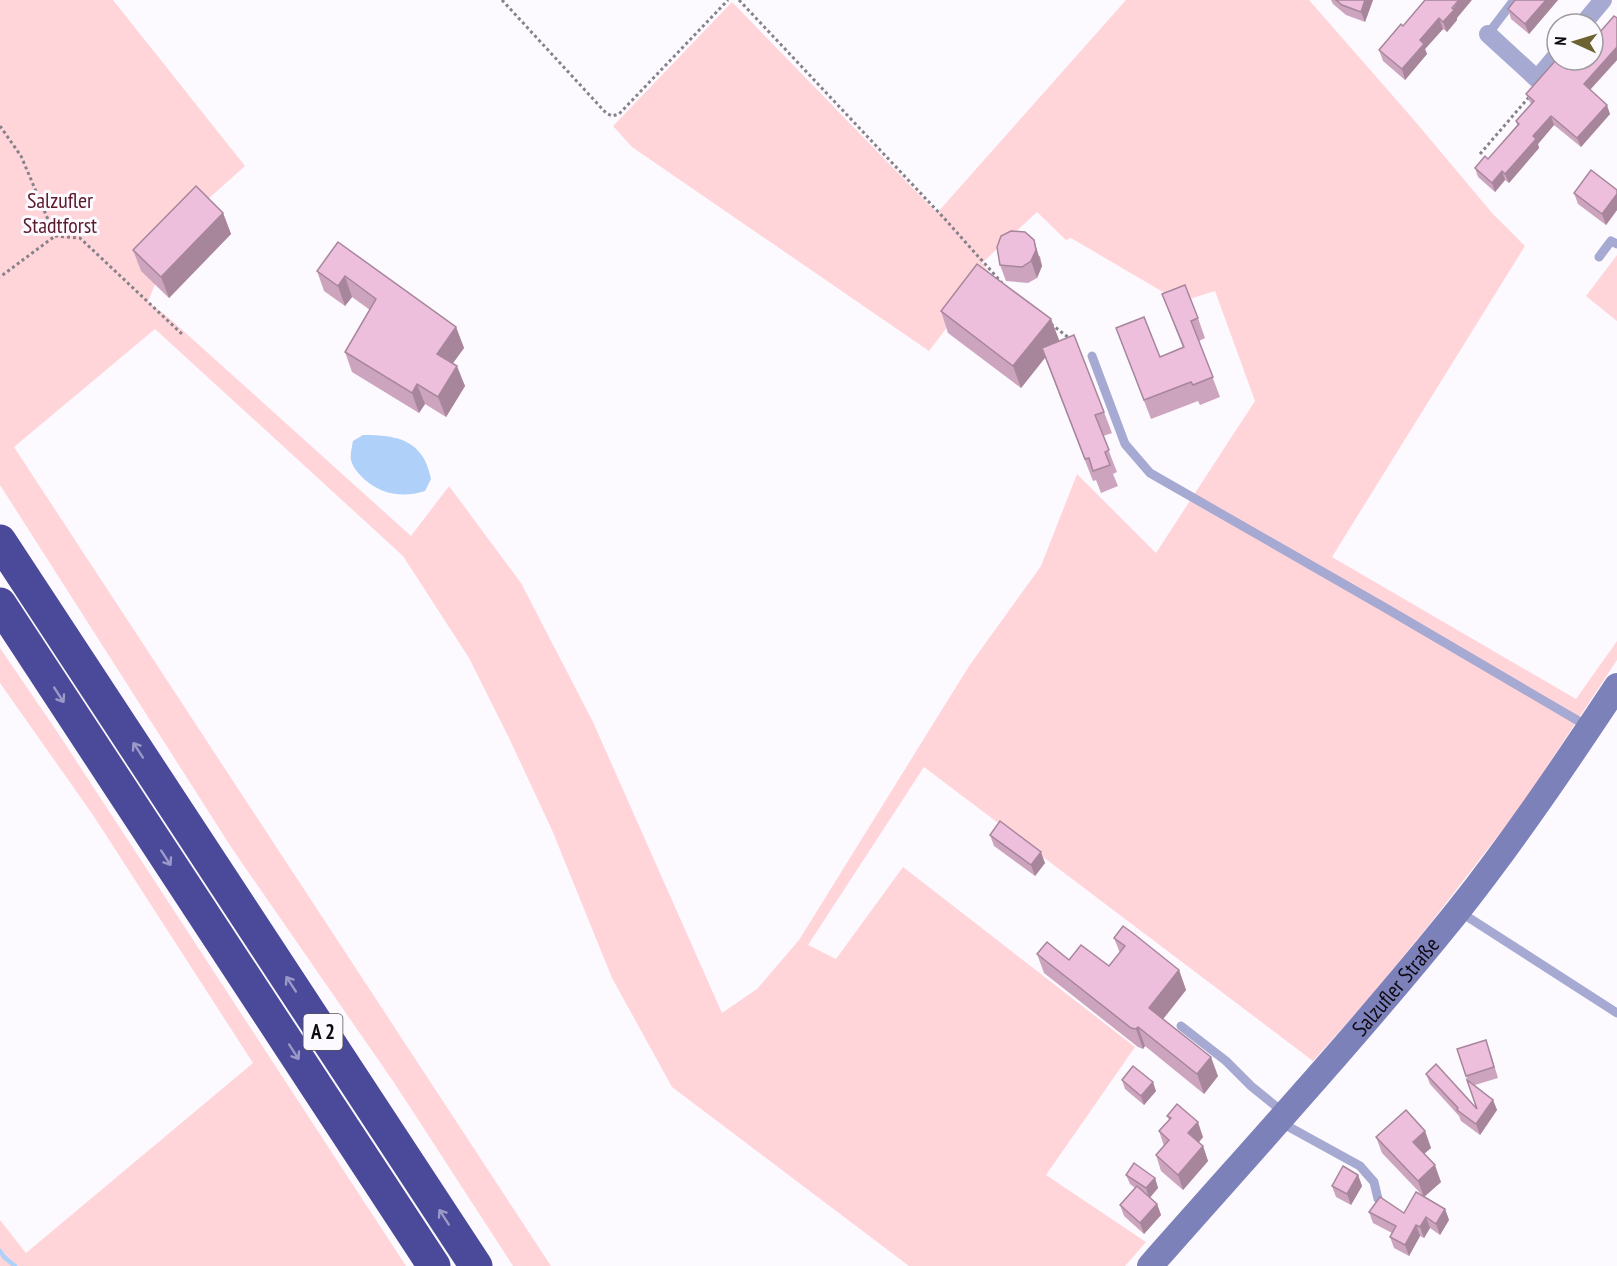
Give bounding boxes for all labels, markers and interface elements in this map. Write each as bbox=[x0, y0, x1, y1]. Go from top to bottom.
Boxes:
north arrow bbox=[1545, 12, 1605, 72]
text: N bbox=[1550, 36, 1570, 46]
park label: Salzufler Stadtforst bbox=[23, 186, 97, 239]
one-way arrow bbox=[53, 686, 65, 703]
one-way arrow bbox=[131, 742, 143, 759]
one-way arrow bbox=[160, 849, 172, 866]
street label: Salzufler Straße bbox=[1346, 931, 1445, 1042]
one-way arrow bbox=[285, 976, 297, 993]
road number: A 2 bbox=[304, 1014, 342, 1050]
one-way arrow bbox=[287, 1044, 300, 1061]
one-way arrow bbox=[438, 1209, 450, 1226]

